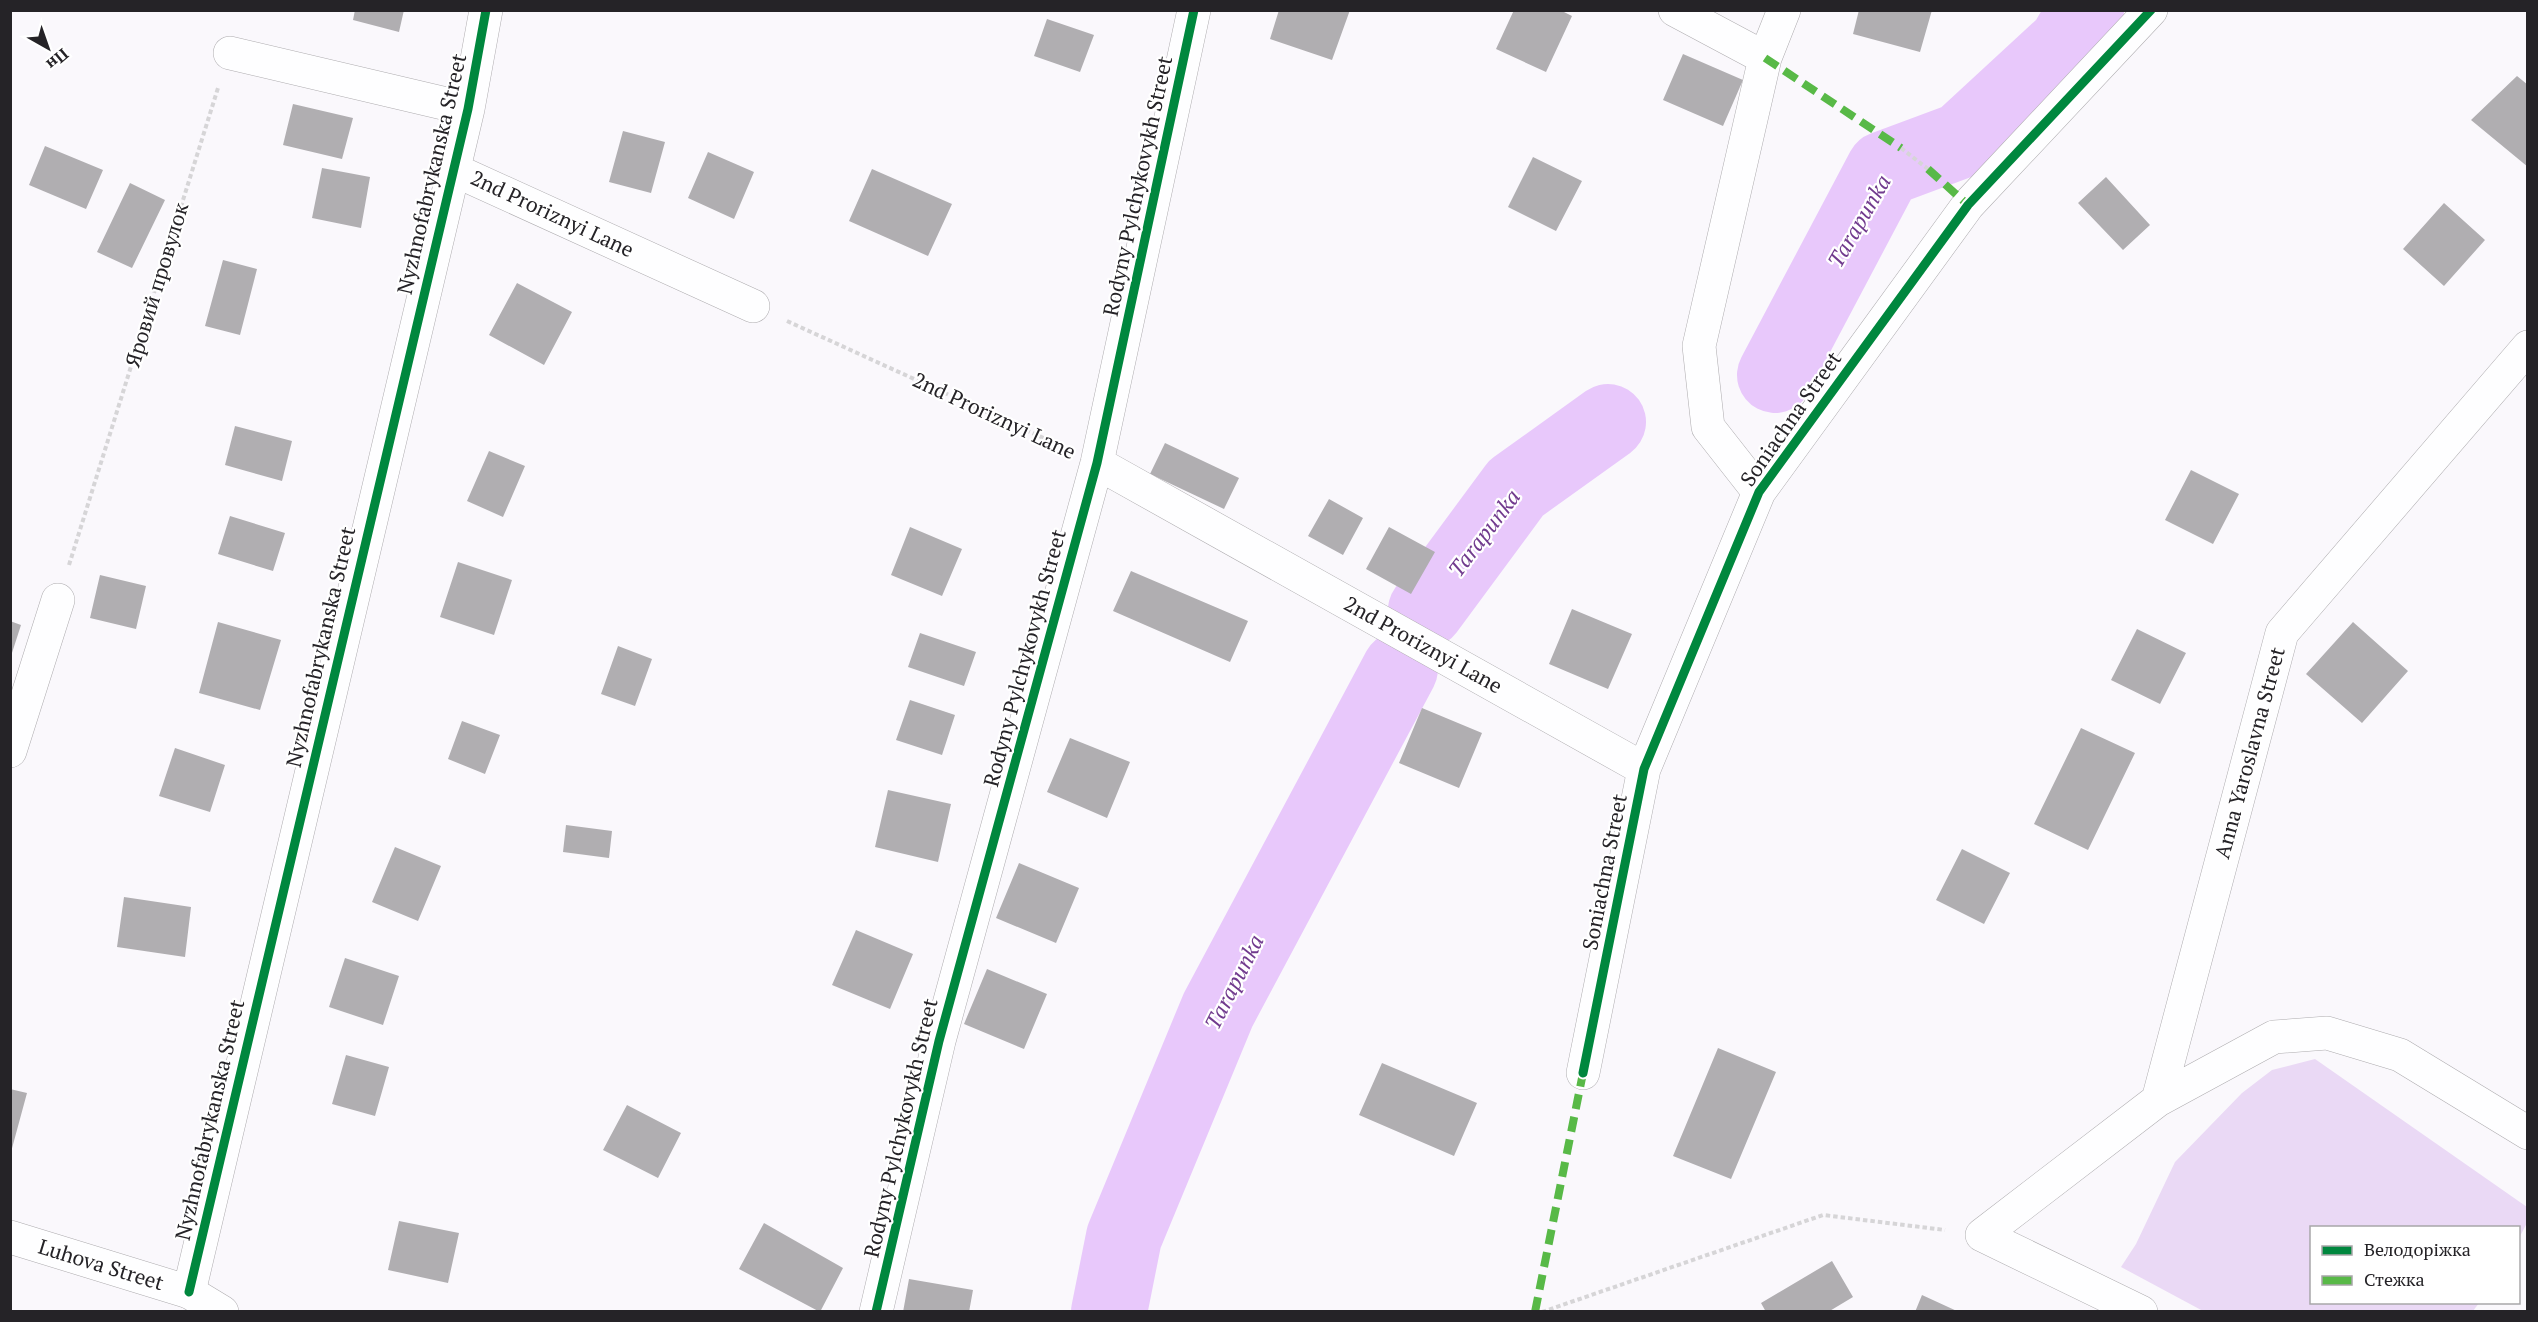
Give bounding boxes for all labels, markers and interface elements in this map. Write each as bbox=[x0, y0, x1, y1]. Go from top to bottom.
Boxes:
north arrow bbox=[18, 18, 78, 78]
text: Пн bbox=[42, 44, 73, 75]
street label: Nyzhnofabrykanska Street bbox=[390, 51, 472, 297]
street label: Rodyny Pylchykovykh Street bbox=[1096, 53, 1178, 318]
street label: 2nd Proriznyi Lane bbox=[466, 163, 639, 263]
water label: Tarapunka bbox=[1820, 169, 1897, 272]
street label: Яровий провулок bbox=[118, 198, 195, 370]
street label: Soniachna Street bbox=[1733, 345, 1847, 491]
street label: 2nd Proriznyi Lane bbox=[908, 365, 1081, 465]
water label: Tarapunka bbox=[1441, 483, 1526, 582]
street label: Nyzhnofabrykanska Street bbox=[279, 524, 361, 770]
street label: Rodyny Pylchykovykh Street bbox=[976, 526, 1072, 789]
street label: 2nd Proriznyi Lane bbox=[1339, 589, 1508, 699]
street label: Anna Yaroslavna Street bbox=[2207, 644, 2291, 862]
street label: Soniachna Street bbox=[1575, 791, 1633, 952]
water label: Tarapunka bbox=[1197, 929, 1270, 1034]
street label: Rodyny Pylchykovykh Street bbox=[857, 995, 944, 1260]
street label: Nyzhnofabrykanska Street bbox=[168, 997, 250, 1243]
legend bbox=[2310, 1226, 2520, 1304]
street label: Luhova Street bbox=[35, 1232, 168, 1296]
text: Велодоріжка bbox=[2364, 1237, 2471, 1261]
text: Стежка bbox=[2364, 1267, 2425, 1291]

